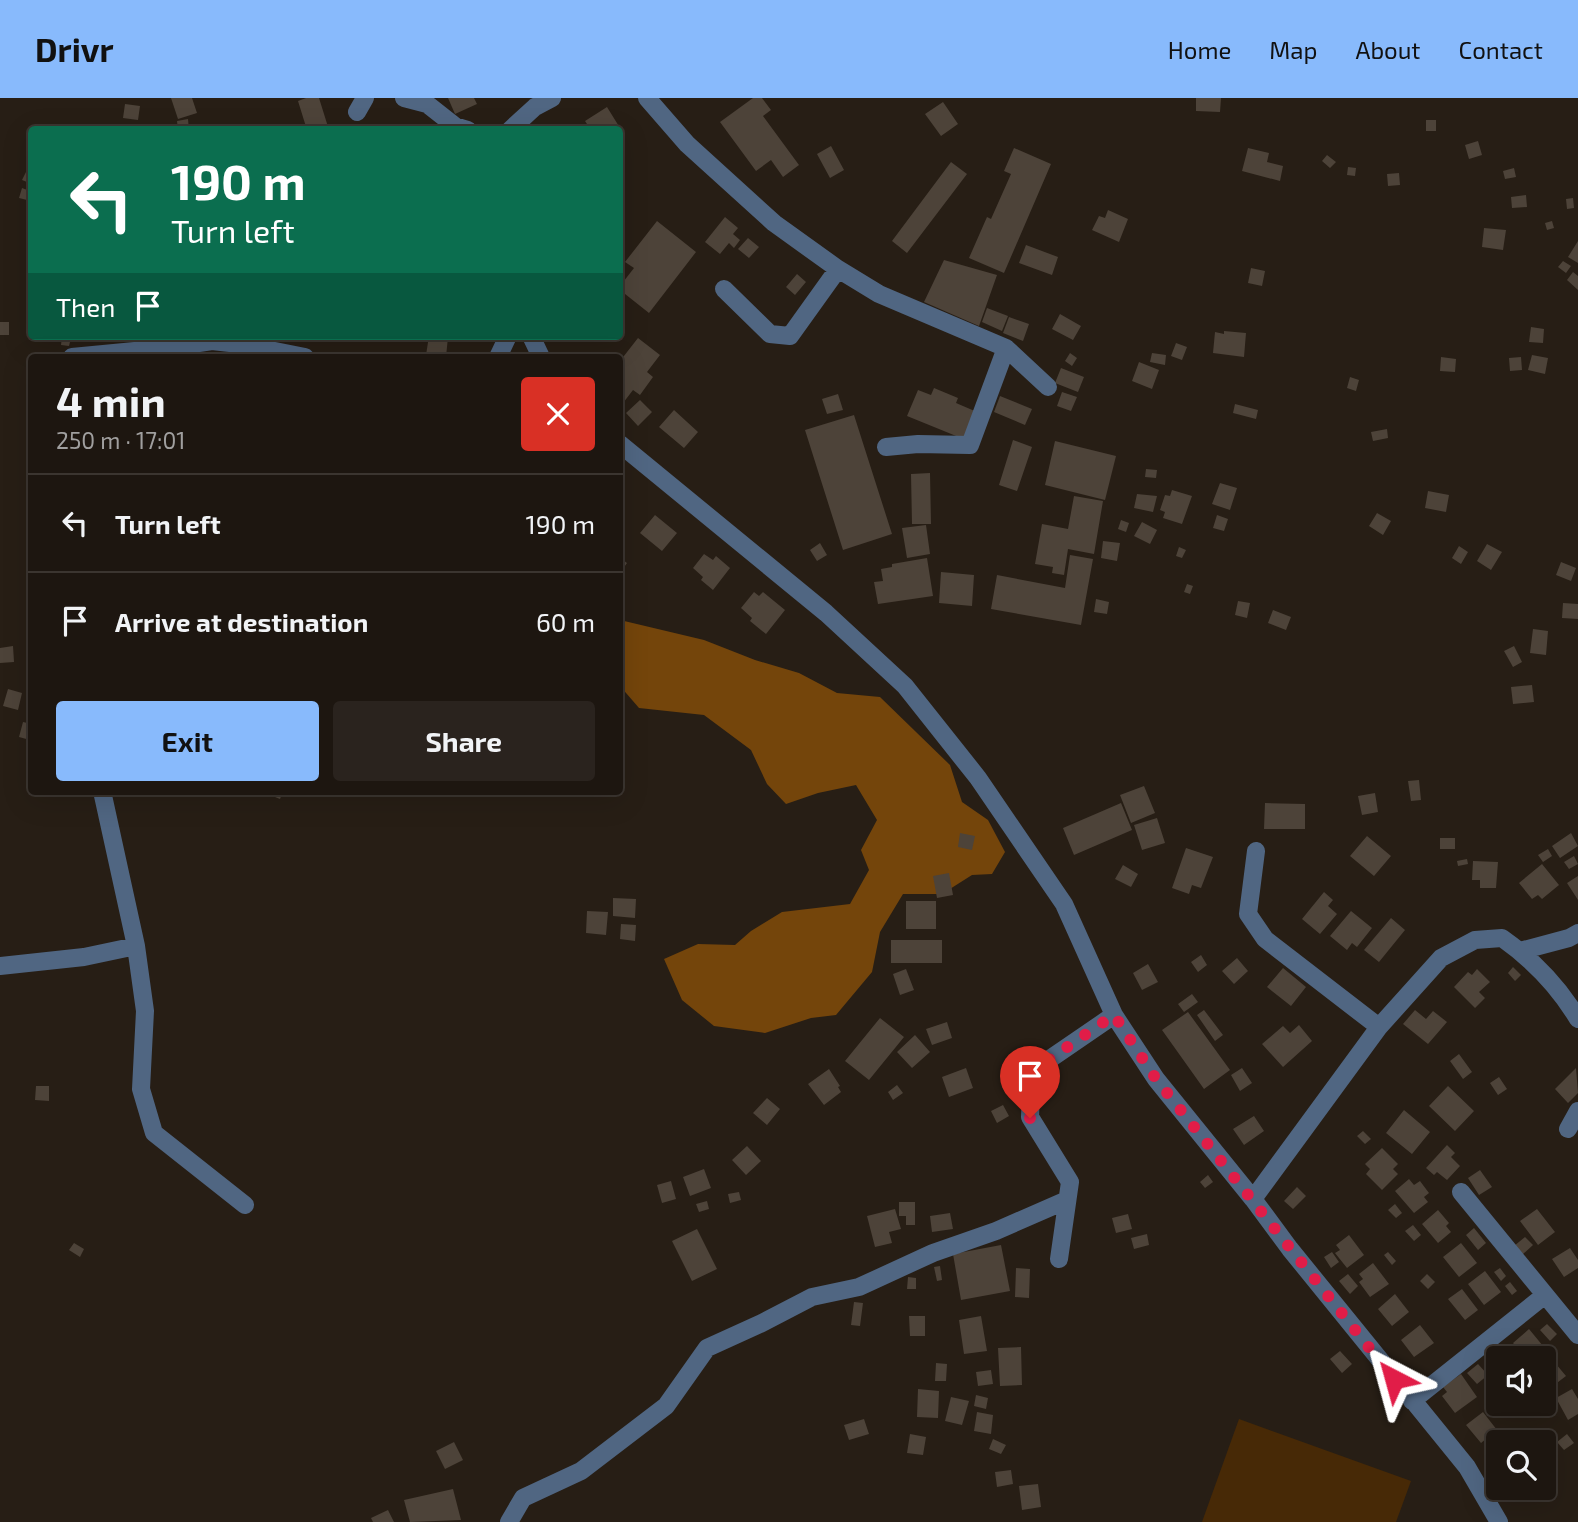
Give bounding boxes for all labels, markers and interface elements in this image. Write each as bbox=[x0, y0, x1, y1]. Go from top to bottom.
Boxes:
text: Drivr bbox=[35, 29, 114, 69]
text: Home bbox=[1168, 35, 1231, 64]
text: Map bbox=[1269, 35, 1317, 64]
text: About bbox=[1355, 35, 1421, 64]
text: Contact bbox=[1459, 35, 1543, 64]
text: 190 m bbox=[171, 151, 306, 210]
icon: left bbox=[56, 154, 147, 245]
text: Turn left bbox=[171, 211, 295, 249]
icon: arrive bbox=[129, 287, 167, 325]
text: Then bbox=[56, 291, 115, 322]
text: 4 min bbox=[56, 375, 166, 425]
button: close bbox=[521, 377, 595, 451]
text: 250 m · 17:01 bbox=[56, 426, 185, 454]
icon: left bbox=[56, 504, 94, 542]
text: Turn left bbox=[115, 508, 221, 539]
text: 190 m bbox=[526, 508, 595, 539]
icon: arrive bbox=[56, 602, 94, 640]
text: Arrive at destination bbox=[115, 606, 368, 637]
text: 60 m bbox=[536, 606, 595, 637]
button: Exit bbox=[56, 701, 319, 781]
button: Share bbox=[333, 701, 595, 781]
pin bbox=[1000, 1046, 1060, 1118]
icon: arrive bbox=[1011, 1057, 1049, 1095]
position arrow bbox=[1357, 1342, 1431, 1416]
map controls bbox=[1486, 1346, 1556, 1500]
button: sound bbox=[1486, 1346, 1556, 1416]
button: search bbox=[1486, 1430, 1556, 1500]

